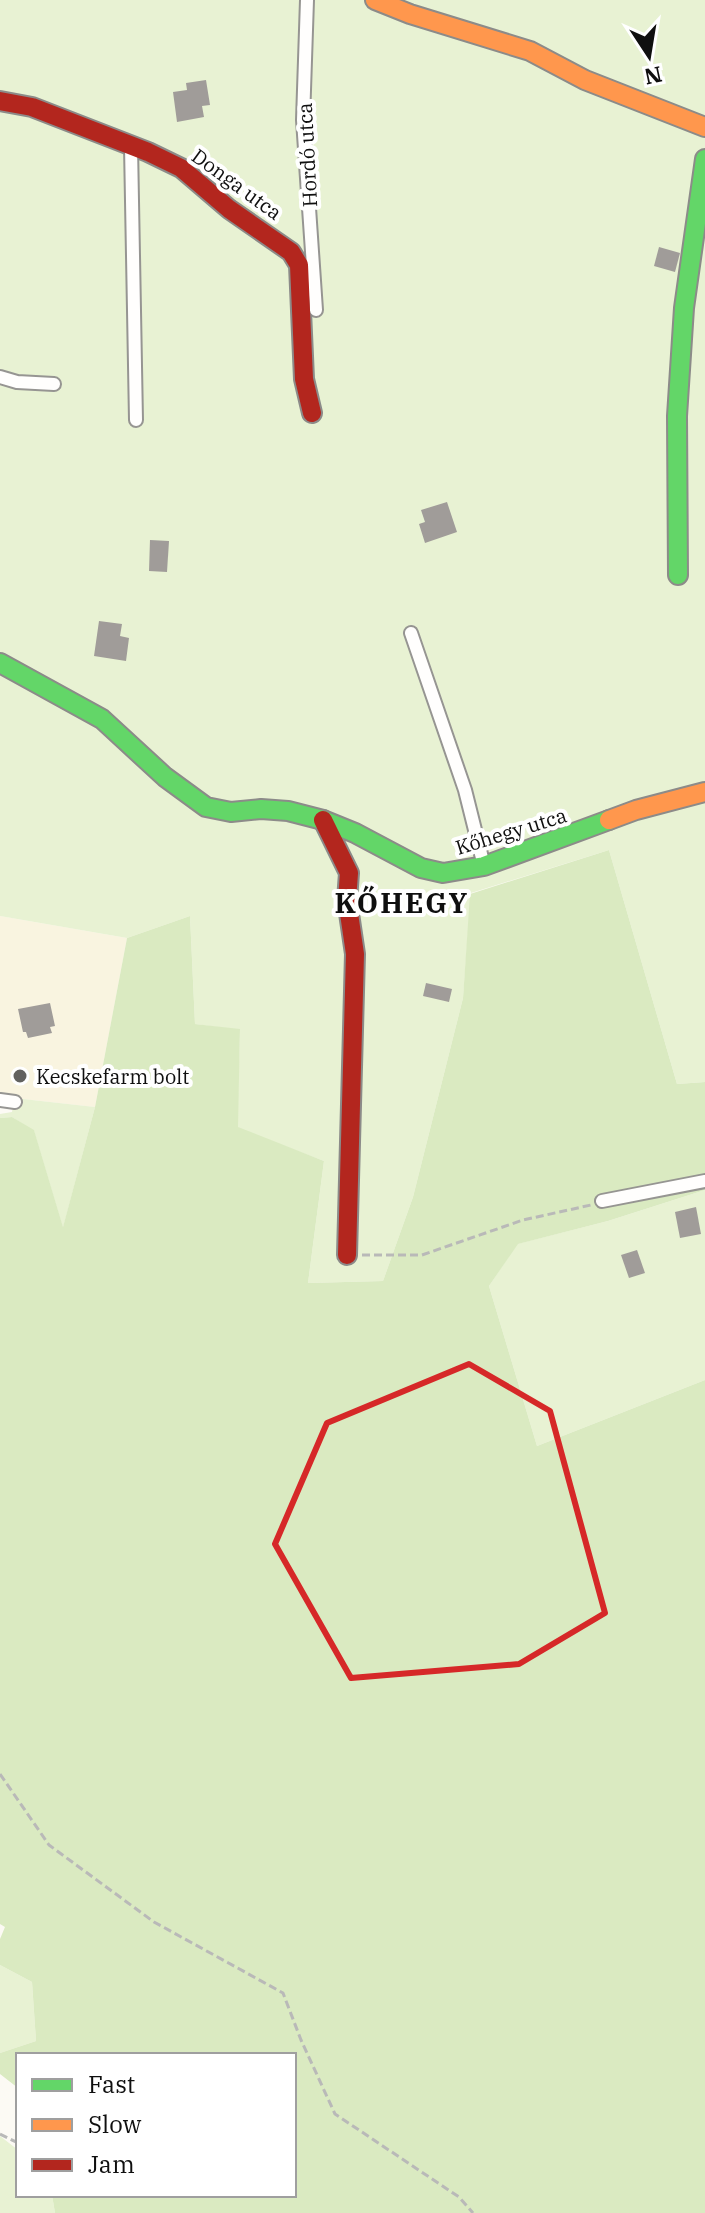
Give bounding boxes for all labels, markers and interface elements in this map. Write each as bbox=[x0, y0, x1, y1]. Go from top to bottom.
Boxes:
north arrow bbox=[609, 16, 689, 96]
text: N bbox=[642, 60, 665, 92]
street label: Hordó utca bbox=[291, 102, 323, 208]
street label: Donga utca bbox=[187, 142, 288, 226]
street label: Kőhegy utca bbox=[452, 801, 570, 861]
district label: KŐHEGY bbox=[334, 884, 470, 921]
place label: Kecskefarm bolt bbox=[36, 1063, 189, 1090]
marker: Kecskefarm bolt bbox=[11, 1067, 29, 1085]
legend bbox=[16, 2053, 296, 2197]
text: Fast bbox=[88, 2068, 135, 2100]
text: Slow bbox=[88, 2108, 142, 2140]
text: Jam bbox=[88, 2148, 135, 2180]

